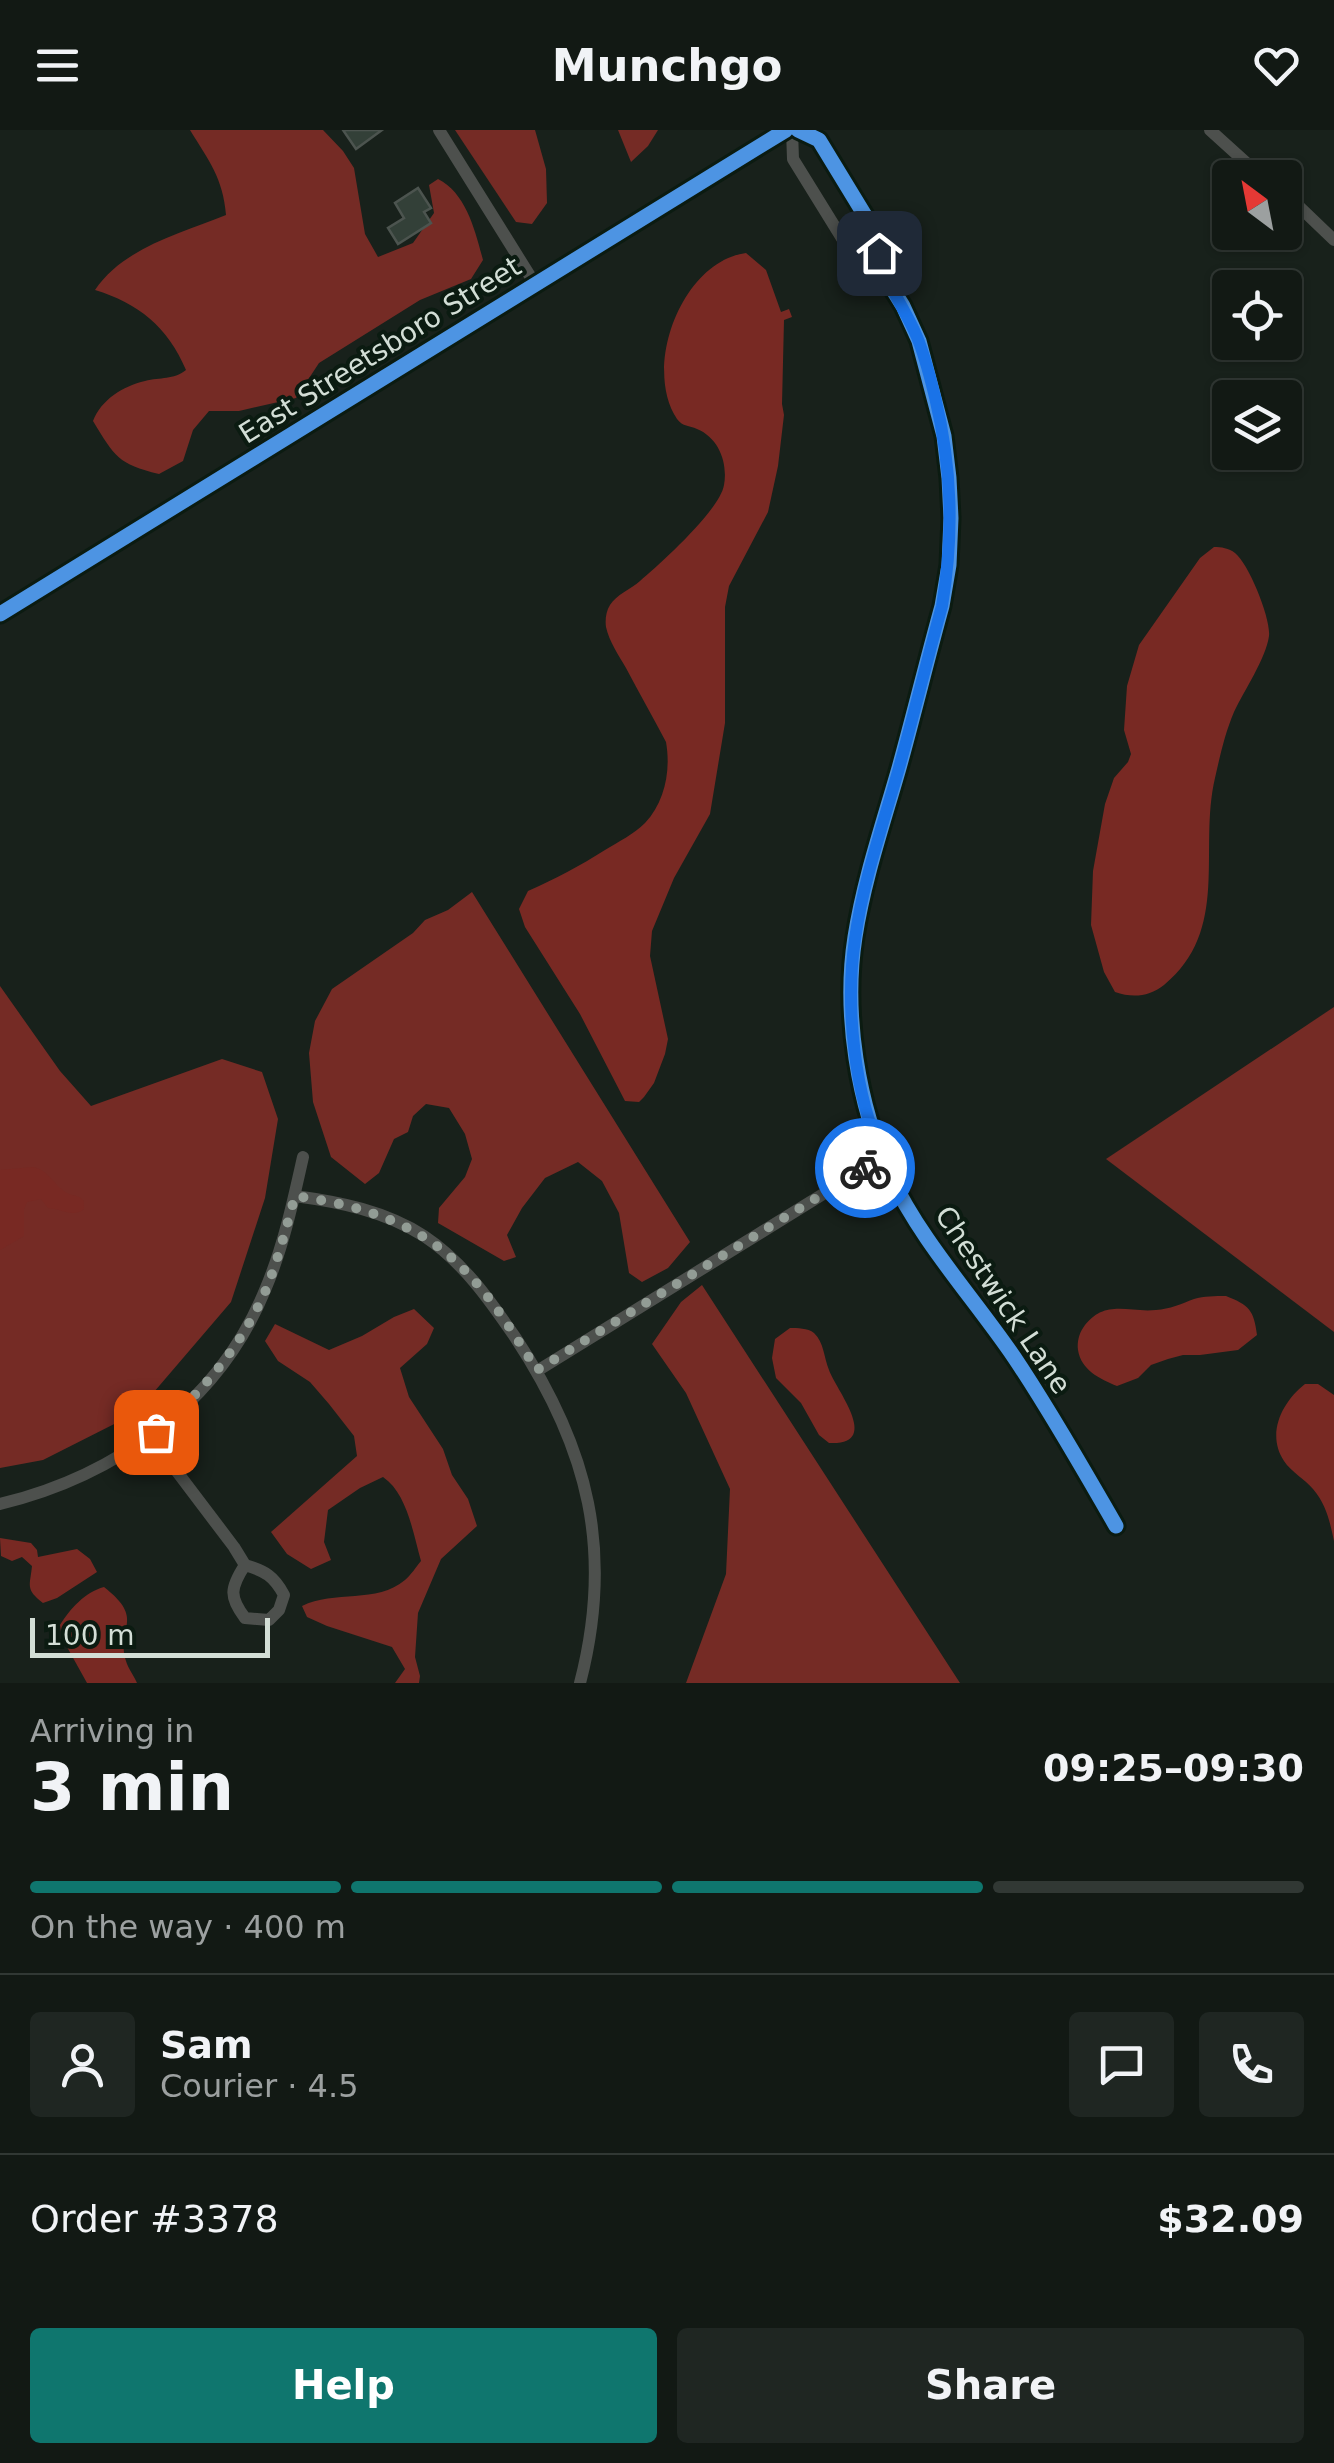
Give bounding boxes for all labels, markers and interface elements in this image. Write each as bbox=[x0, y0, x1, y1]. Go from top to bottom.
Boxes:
icon: menu bbox=[30, 38, 85, 93]
icon: heart bbox=[1249, 38, 1304, 93]
text: Munchgo bbox=[552, 39, 782, 92]
north arrow bbox=[1212, 160, 1302, 250]
map controls bbox=[1212, 160, 1302, 470]
pin bbox=[837, 211, 922, 296]
icon: home bbox=[852, 226, 907, 281]
street label: East Streetsboro Street bbox=[233, 250, 527, 450]
button: locate bbox=[1212, 270, 1302, 360]
button: layers bbox=[1212, 380, 1302, 470]
courier bbox=[815, 1118, 915, 1218]
icon: bike bbox=[838, 1141, 893, 1196]
street label: Chestwick Lane bbox=[928, 1200, 1078, 1400]
pin bbox=[114, 1390, 199, 1475]
icon: bag bbox=[129, 1405, 184, 1460]
scale bar bbox=[30, 1613, 270, 1658]
text: 100 m bbox=[45, 1619, 135, 1652]
text: Arriving in bbox=[30, 1712, 194, 1750]
text: 09:25–09:30 bbox=[1043, 1746, 1304, 1790]
text: 3 min bbox=[30, 1750, 234, 1825]
text: On the way · 400 m bbox=[30, 1908, 346, 1946]
button: person bbox=[30, 2012, 135, 2117]
button: chat bbox=[1069, 2012, 1174, 2117]
button: phone bbox=[1199, 2012, 1304, 2117]
text: Sam bbox=[160, 2023, 253, 2067]
text: Courier · 4.5 bbox=[160, 2067, 359, 2105]
text: Order #3378 bbox=[30, 2197, 279, 2241]
text: $32.09 bbox=[1157, 2197, 1304, 2241]
button: Help bbox=[30, 2328, 657, 2443]
button: Share bbox=[677, 2328, 1304, 2443]

